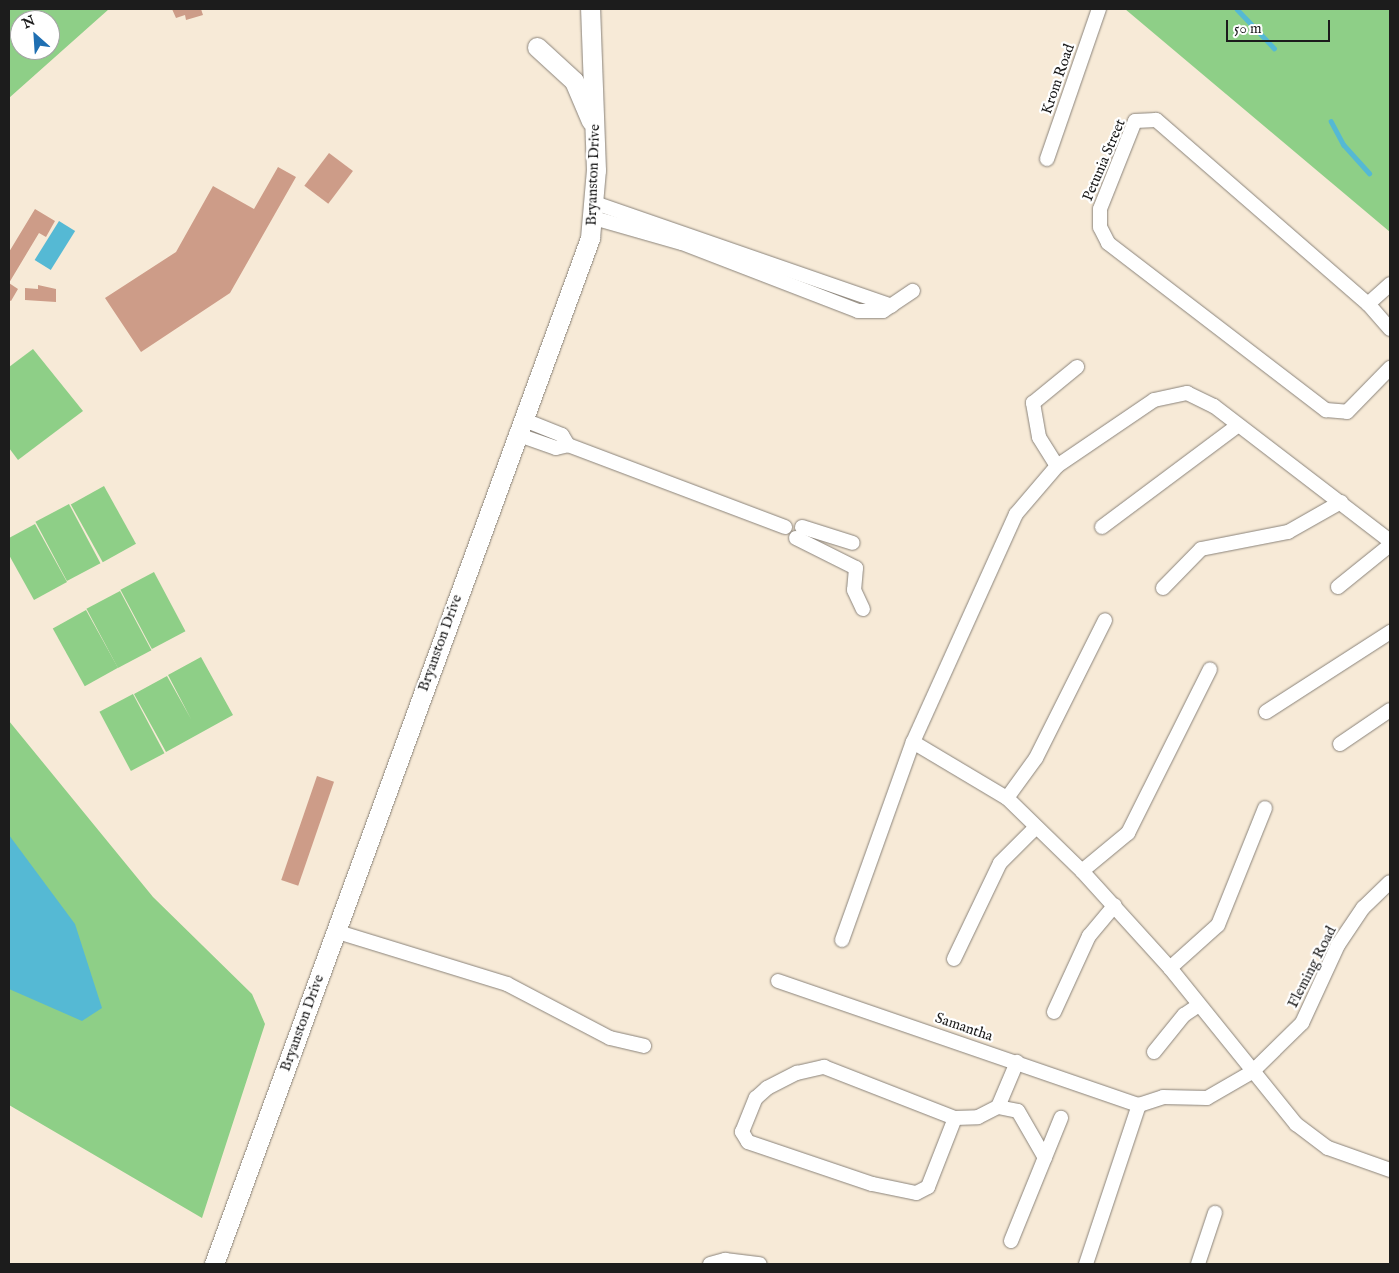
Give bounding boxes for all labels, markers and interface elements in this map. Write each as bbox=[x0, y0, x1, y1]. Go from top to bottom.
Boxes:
north arrow bbox=[10, 10, 60, 60]
scale bar bbox=[1229, 10, 1333, 42]
text: N bbox=[19, 12, 38, 33]
text: 50 m bbox=[1234, 19, 1262, 38]
street label: Krom Road bbox=[1038, 41, 1078, 117]
street label: Petunia Street bbox=[1079, 116, 1129, 204]
street label: Bryanston Drive bbox=[582, 124, 604, 226]
street label: Bryanston Drive bbox=[414, 592, 466, 694]
street label: Fleming Road bbox=[1284, 923, 1340, 1011]
street label: Bryanston Drive bbox=[276, 972, 328, 1074]
street label: Samantha bbox=[933, 1009, 995, 1045]

